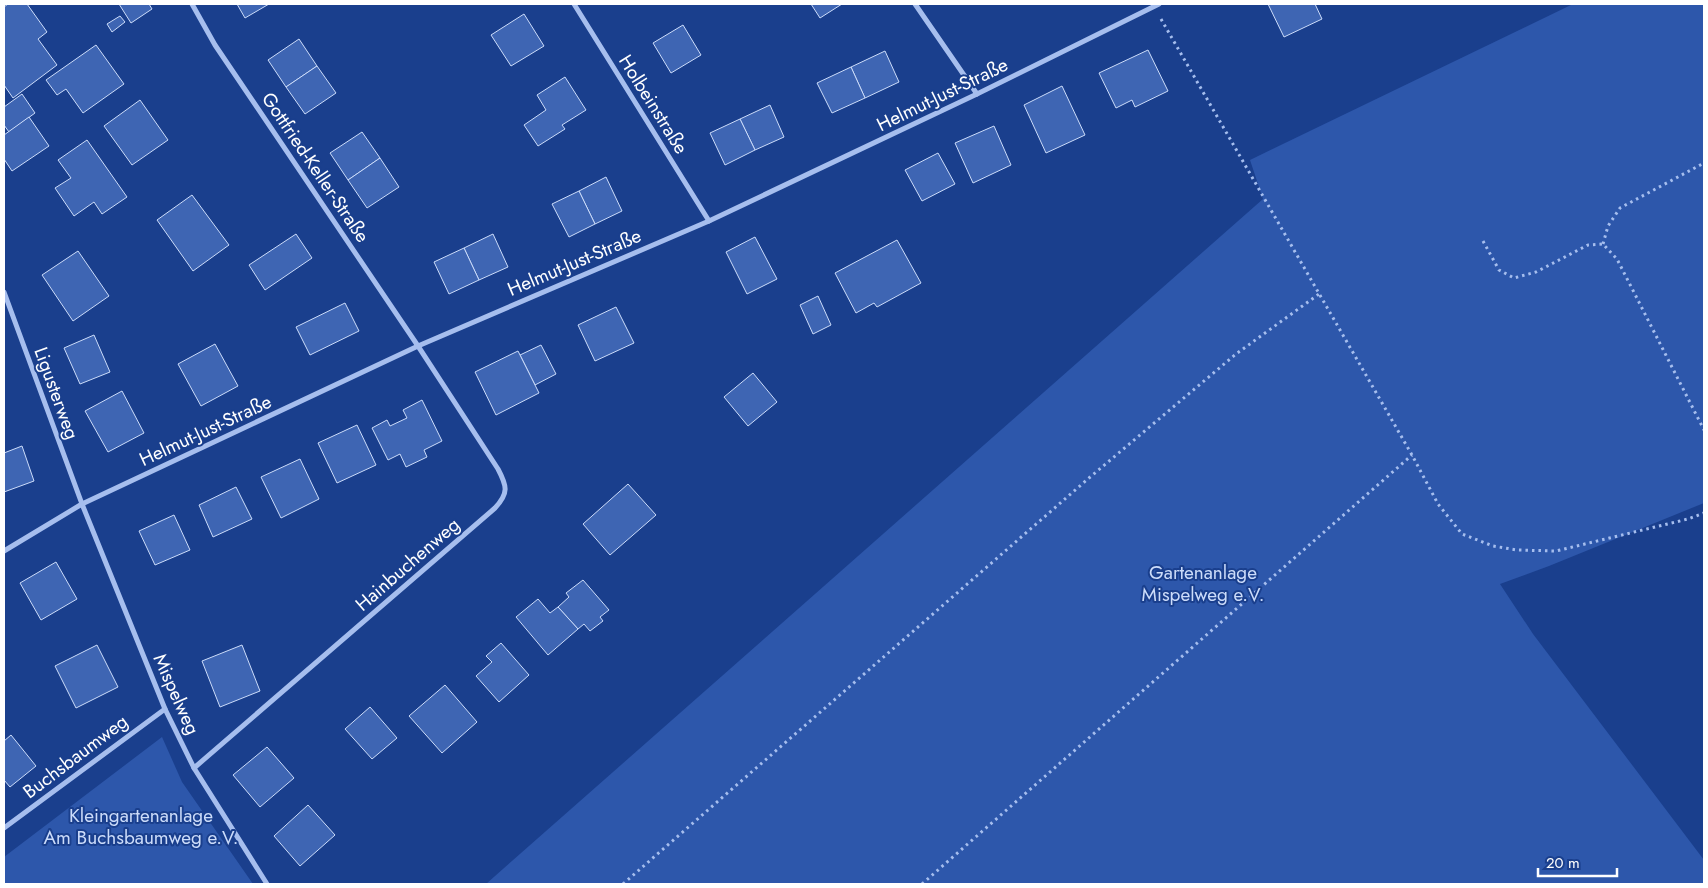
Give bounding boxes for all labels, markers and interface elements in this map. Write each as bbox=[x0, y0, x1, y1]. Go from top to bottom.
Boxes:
street label: Holbeinstraße bbox=[612, 50, 695, 159]
street label: Helmut-Just-Straße bbox=[872, 51, 1013, 138]
street label: Gottfried-Keller-Straße bbox=[255, 87, 376, 248]
street label: Helmut-Just-Straße bbox=[503, 222, 645, 303]
street label: Ligusterweg bbox=[27, 343, 86, 443]
street label: Helmut-Just-Straße bbox=[135, 388, 276, 473]
street label: Hainbuchenweg bbox=[349, 511, 465, 617]
park label: Gartenanlage Mispelweg e.V. bbox=[1142, 559, 1264, 608]
street label: Mispelweg bbox=[147, 649, 206, 739]
street label: Buchsbaumweg bbox=[17, 708, 133, 805]
park label: Kleingartenanlage Am Buchsbaumweg e.V. bbox=[44, 802, 238, 851]
scale bar bbox=[1538, 846, 1617, 878]
text: 20 m bbox=[1546, 852, 1580, 874]

